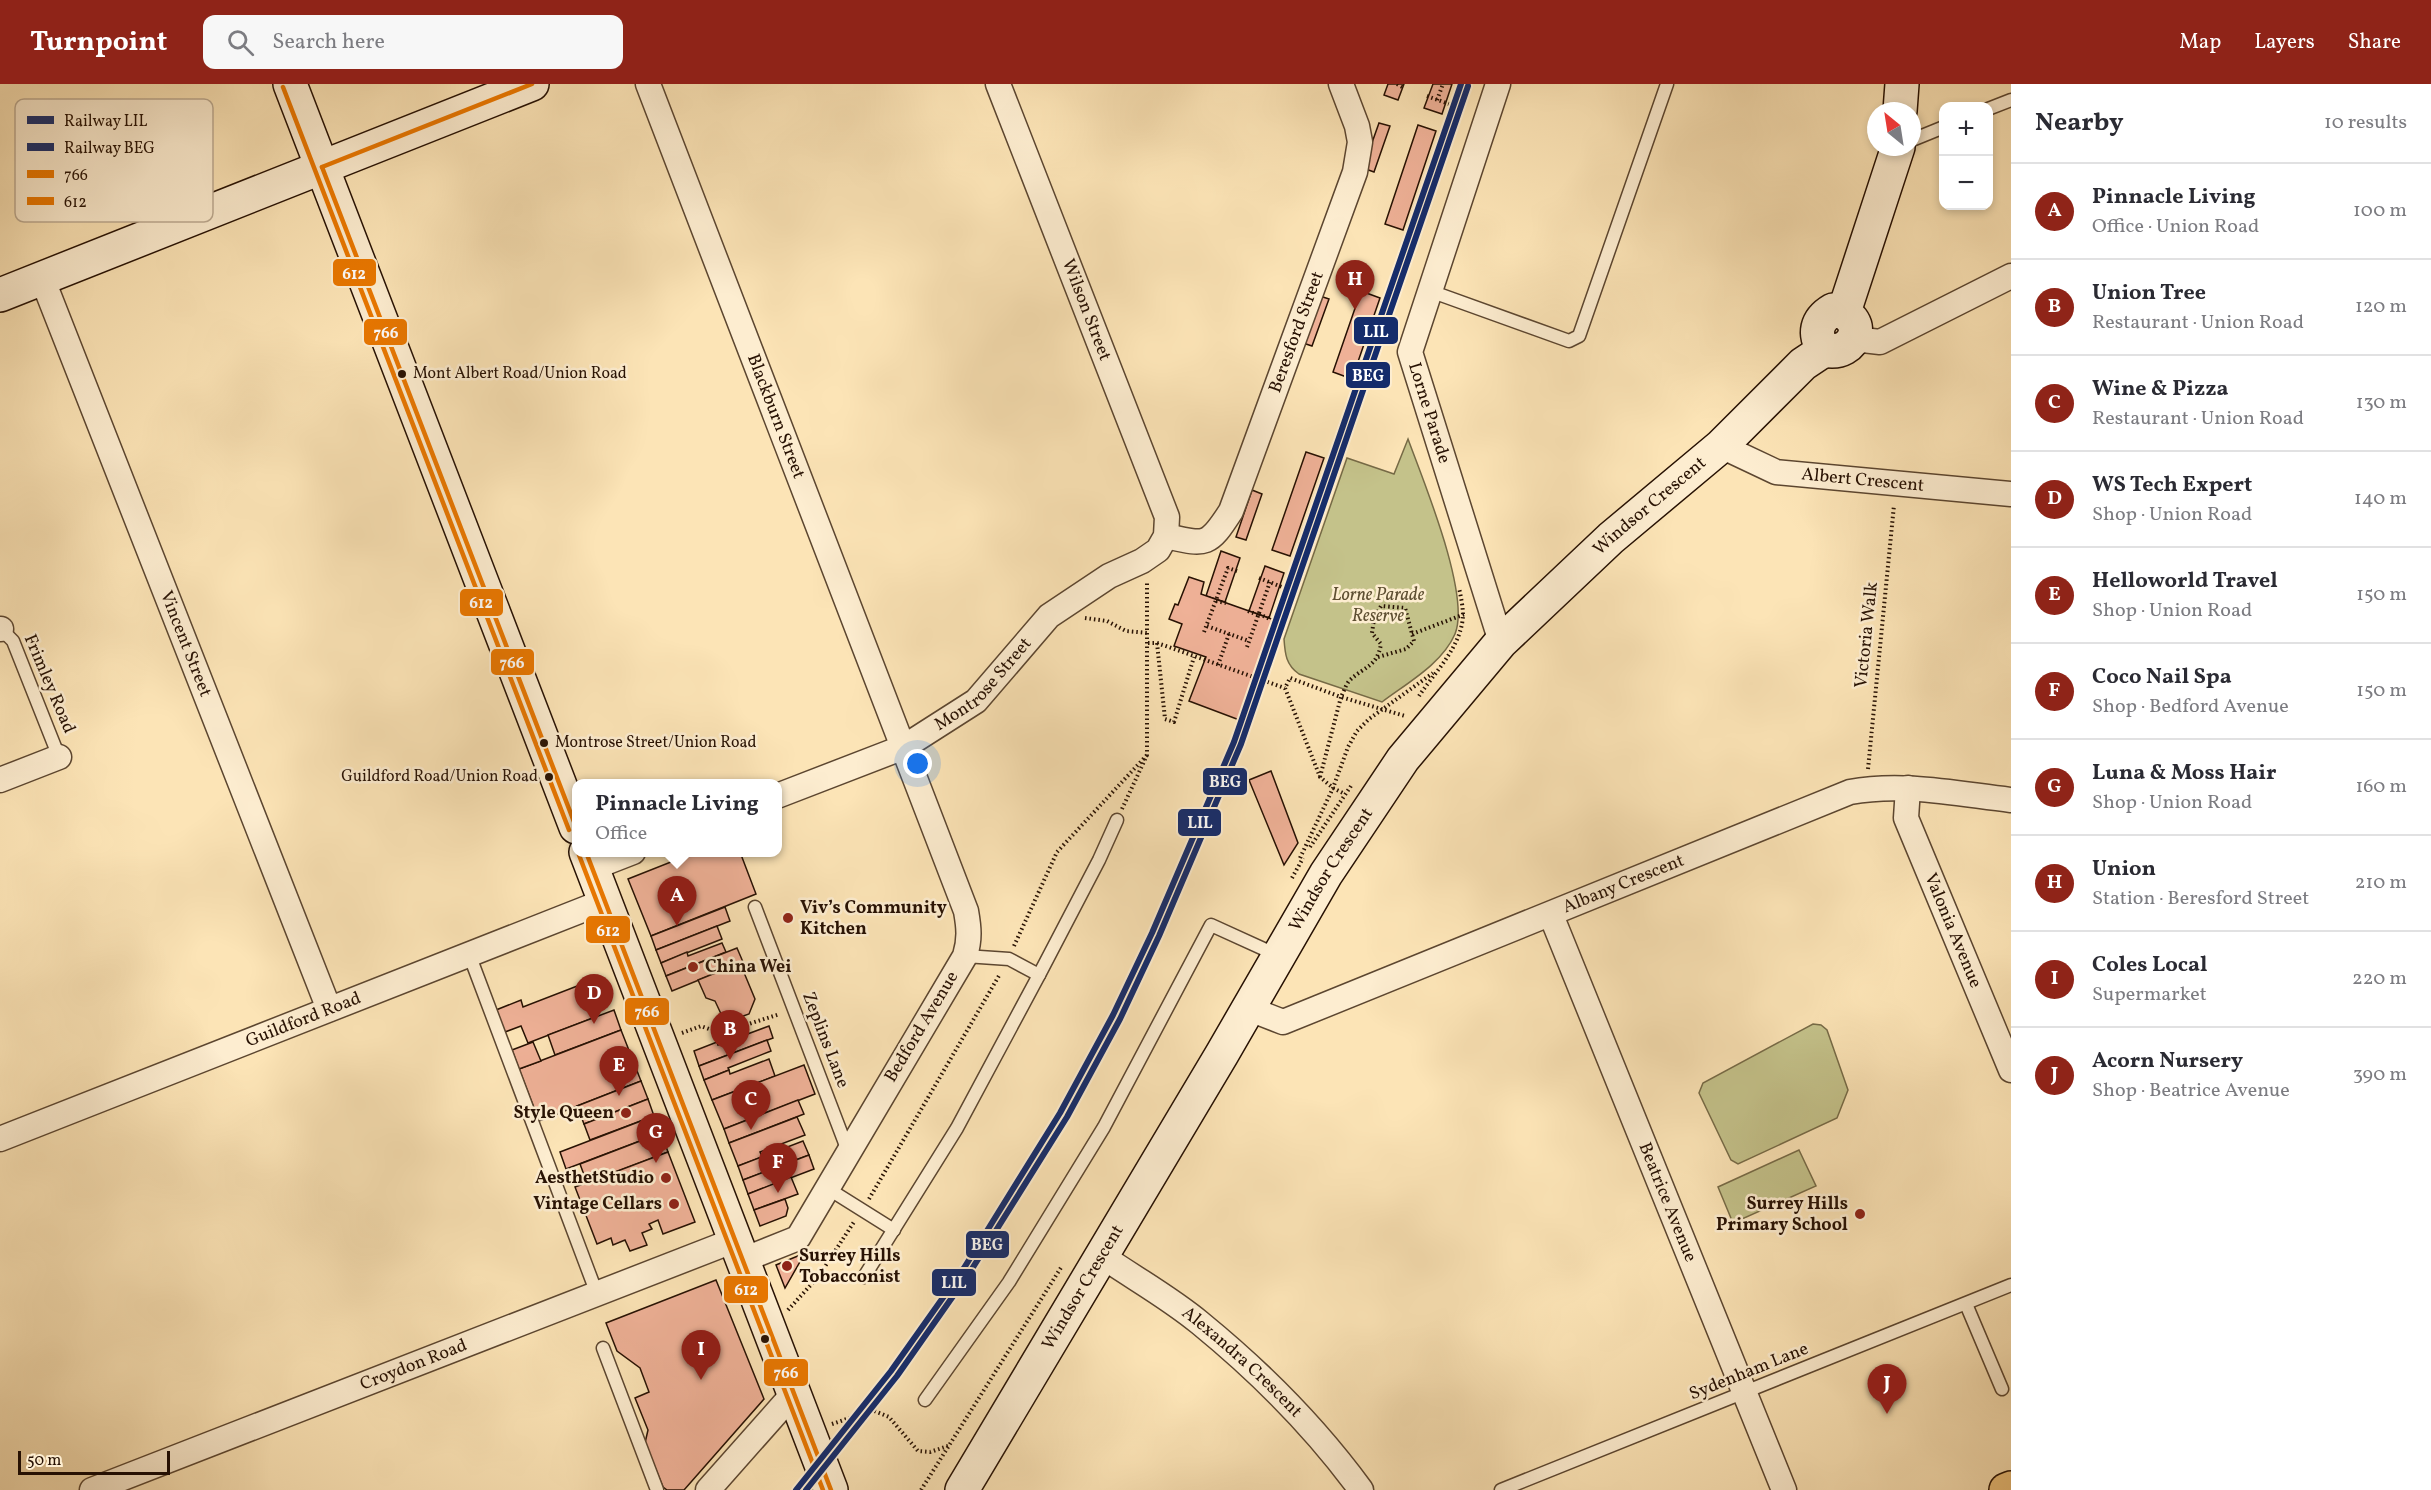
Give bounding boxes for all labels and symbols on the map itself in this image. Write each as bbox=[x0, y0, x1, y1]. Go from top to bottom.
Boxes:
legend bbox=[15, 99, 213, 222]
north arrow bbox=[1867, 102, 1921, 156]
text: Railway LIL bbox=[64, 111, 147, 133]
text: Railway BEG bbox=[64, 138, 155, 160]
text: 766 bbox=[64, 165, 88, 187]
text: 612 bbox=[64, 192, 87, 214]
street label: Wilson Street bbox=[1055, 256, 1117, 364]
line badge: 612 bbox=[332, 258, 377, 287]
pin: H bbox=[1336, 260, 1374, 310]
text: 612 bbox=[342, 264, 366, 286]
street label: Beresford Street bbox=[1263, 268, 1330, 396]
line badge: LIL bbox=[1353, 316, 1399, 345]
line badge: 766 bbox=[363, 318, 408, 346]
text: LIL bbox=[1363, 322, 1389, 344]
text: 766 bbox=[373, 323, 399, 345]
street label: Blackburn Street bbox=[740, 350, 811, 482]
street label: Lorne Parade bbox=[1402, 359, 1457, 467]
line badge: BEG bbox=[1345, 361, 1391, 389]
place label: Mont Albert Road/Union Road bbox=[413, 363, 627, 385]
text: BEG bbox=[1352, 366, 1384, 388]
marker: Mont Albert Road/Union Road bbox=[396, 368, 408, 380]
street label: Windsor Crescent bbox=[1587, 451, 1712, 561]
street label: Albert Crescent bbox=[1800, 462, 1925, 498]
street label: Victoria Walk bbox=[1849, 581, 1885, 689]
park label: Lorne Parade Reserve bbox=[1332, 583, 1425, 629]
street label: Vincent Street bbox=[153, 587, 218, 701]
line badge: 612 bbox=[459, 588, 504, 617]
text: 612 bbox=[469, 593, 493, 615]
street label: Frimley Road bbox=[17, 631, 81, 737]
street label: Montrose Street bbox=[929, 632, 1038, 737]
line badge: 766 bbox=[490, 648, 535, 676]
text: 766 bbox=[499, 653, 525, 675]
place label: Montrose Street/Union Road bbox=[555, 732, 756, 754]
marker: Montrose Street/Union Road bbox=[538, 737, 550, 749]
your location bbox=[903, 749, 932, 778]
place label: Guildford Road/Union Road bbox=[341, 766, 538, 788]
line badge: BEG bbox=[1202, 767, 1248, 796]
marker: Guildford Road/Union Road bbox=[543, 771, 555, 783]
text: BEG bbox=[1209, 772, 1241, 794]
street label: Windsor Crescent bbox=[1283, 803, 1379, 936]
line badge: LIL bbox=[1177, 808, 1222, 837]
text: LIL bbox=[1187, 813, 1213, 835]
street label: Albany Crescent bbox=[1559, 848, 1688, 920]
street label: Valonia Avenue bbox=[1918, 869, 1988, 992]
pin: A bbox=[658, 876, 696, 926]
place label: Viv’s Community Kitchen bbox=[800, 896, 947, 942]
marker: Viv’s Community Kitchen bbox=[781, 911, 795, 925]
line badge: 612 bbox=[585, 915, 631, 944]
text: 612 bbox=[596, 921, 620, 943]
place label: China Wei bbox=[705, 955, 792, 980]
marker: China Wei bbox=[686, 960, 700, 974]
street label: Bedford Avenue bbox=[879, 967, 965, 1087]
pin: D bbox=[574, 974, 614, 1024]
street label: Guildford Road bbox=[242, 986, 365, 1054]
street label: Zeplins Lane bbox=[795, 988, 855, 1092]
line badge: 766 bbox=[624, 997, 670, 1026]
text: 766 bbox=[634, 1002, 660, 1024]
pin: B bbox=[710, 1010, 750, 1060]
pin: E bbox=[600, 1046, 638, 1096]
pin: C bbox=[732, 1080, 771, 1130]
place label: Style Queen bbox=[513, 1101, 614, 1126]
marker: Style Queen bbox=[619, 1106, 633, 1120]
pin: G bbox=[636, 1114, 676, 1163]
street label: Beatrice Avenue bbox=[1632, 1139, 1703, 1266]
pin: F bbox=[758, 1144, 798, 1193]
place label: AesthetStudio bbox=[535, 1166, 654, 1191]
marker: AesthetStudio bbox=[659, 1171, 673, 1185]
place label: Vintage Cellars bbox=[533, 1192, 662, 1217]
place label: Surrey Hills Primary School bbox=[1716, 1192, 1848, 1238]
marker: Vintage Cellars bbox=[667, 1197, 681, 1211]
marker: Surrey Hills Primary School bbox=[1853, 1207, 1867, 1221]
street label: Windsor Crescent bbox=[1036, 1220, 1130, 1354]
line badge: BEG bbox=[965, 1230, 1010, 1259]
text: BEG bbox=[971, 1235, 1003, 1257]
place label: Surrey Hills Tobacconist bbox=[799, 1244, 901, 1290]
marker: Surrey Hills Tobacconist bbox=[780, 1259, 794, 1273]
line badge: LIL bbox=[931, 1268, 977, 1297]
text: LIL bbox=[941, 1273, 967, 1295]
line badge: 612 bbox=[723, 1275, 769, 1304]
text: 612 bbox=[734, 1280, 758, 1302]
street label: Alexandra Crescent bbox=[1176, 1300, 1308, 1423]
pin: I bbox=[682, 1330, 720, 1380]
street label: Croydon Road bbox=[356, 1333, 471, 1397]
unlabelled marker bbox=[759, 1333, 771, 1345]
street label: Sydenham Lane bbox=[1686, 1337, 1812, 1407]
line badge: 766 bbox=[763, 1358, 809, 1387]
text: 766 bbox=[773, 1363, 799, 1385]
pin: J bbox=[1868, 1364, 1906, 1414]
scale bar bbox=[18, 1448, 170, 1476]

